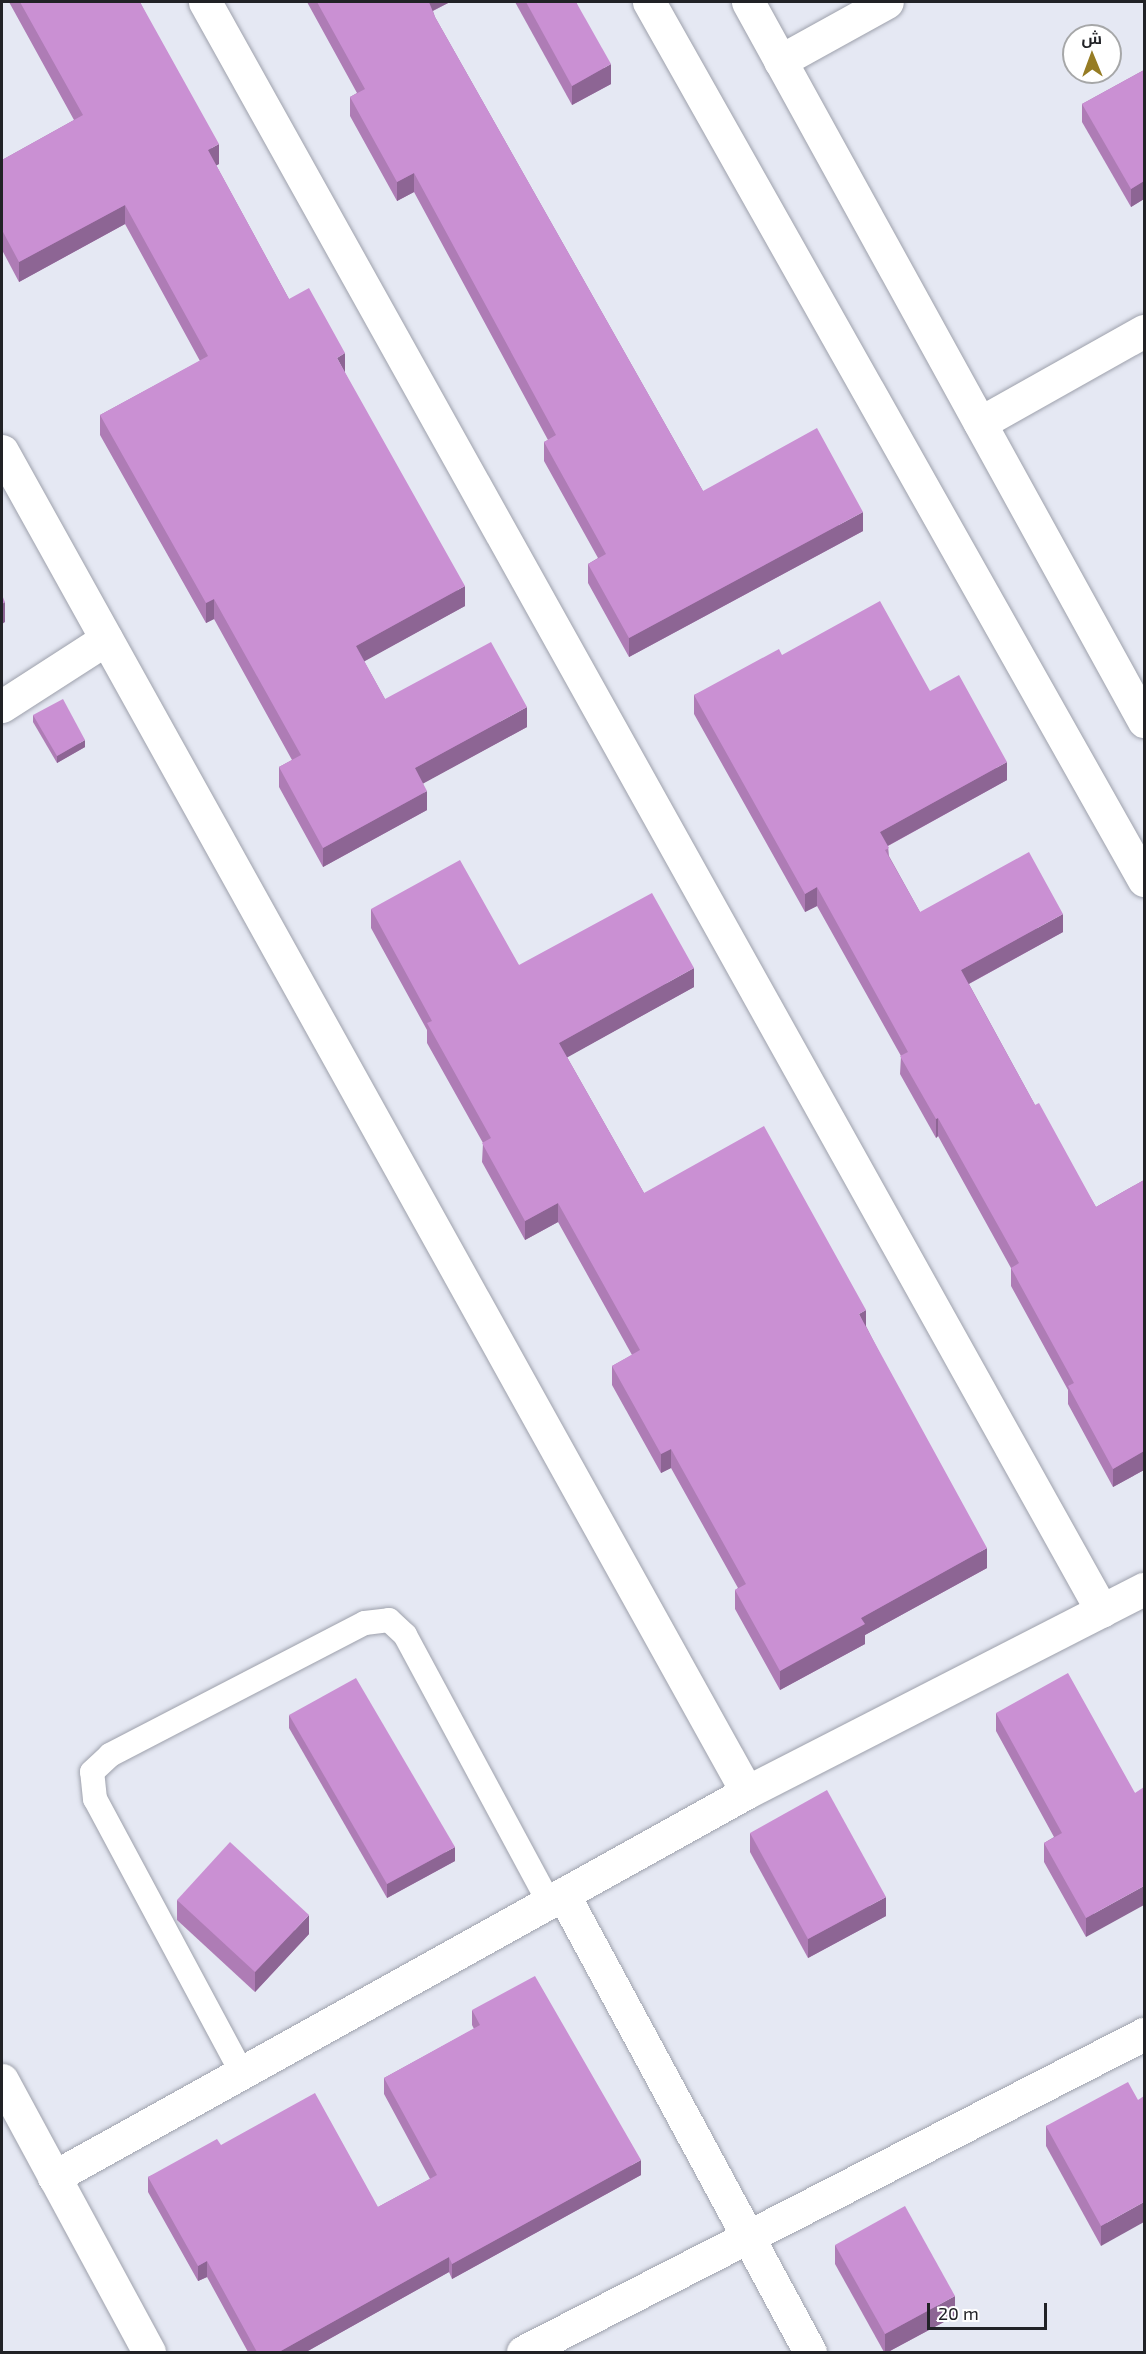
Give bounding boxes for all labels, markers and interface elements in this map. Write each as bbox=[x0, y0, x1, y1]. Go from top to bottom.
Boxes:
north arrow bbox=[1062, 24, 1122, 84]
text: ش bbox=[1081, 28, 1102, 47]
scale bar bbox=[930, 2291, 1050, 2329]
text: 20 m bbox=[938, 2302, 979, 2324]

